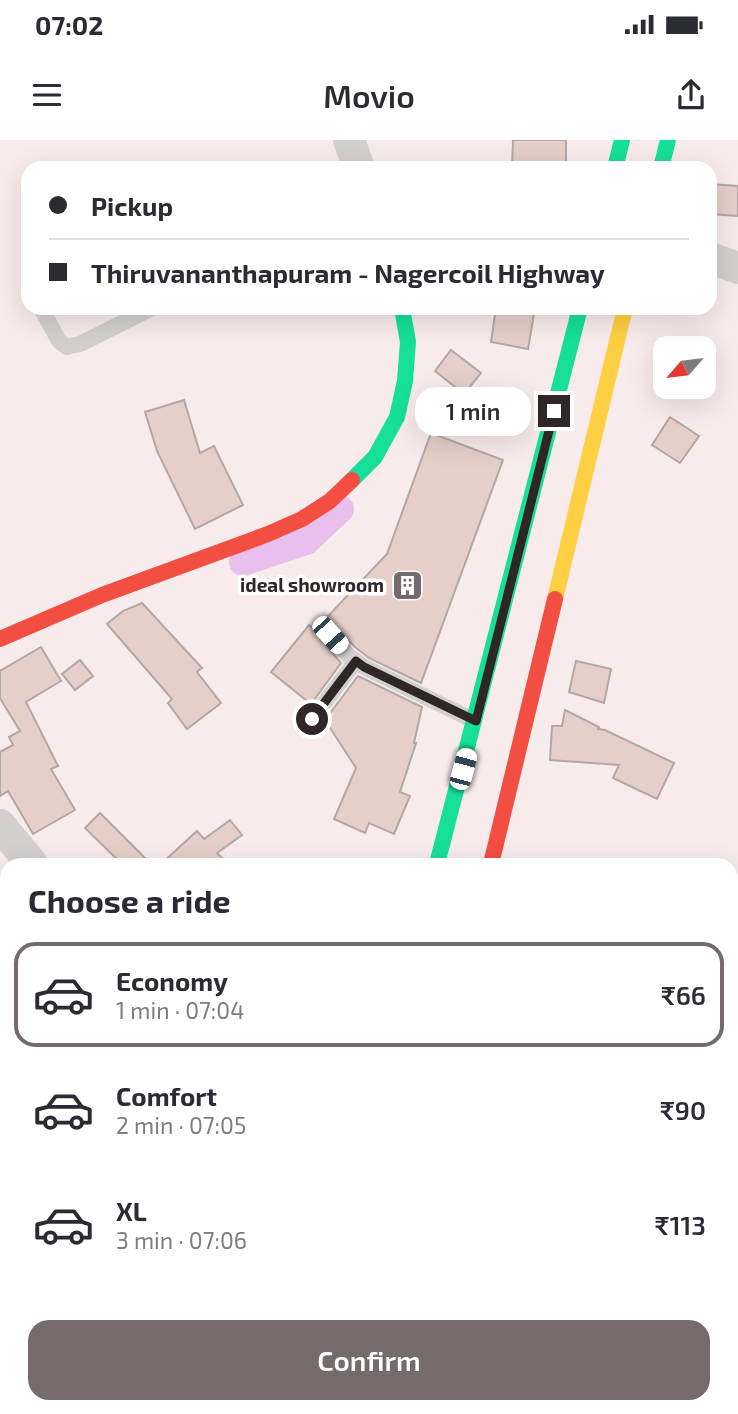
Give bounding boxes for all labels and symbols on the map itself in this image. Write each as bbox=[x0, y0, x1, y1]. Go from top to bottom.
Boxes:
north arrow bbox=[653, 336, 716, 399]
callout: 1 min bbox=[414, 386, 530, 436]
route end bbox=[538, 395, 570, 427]
building icon: ideal showroom bbox=[390, 568, 424, 602]
place label: ideal showroom bbox=[240, 573, 384, 596]
car bbox=[309, 612, 352, 658]
route start bbox=[296, 703, 328, 735]
car bbox=[448, 746, 479, 792]

